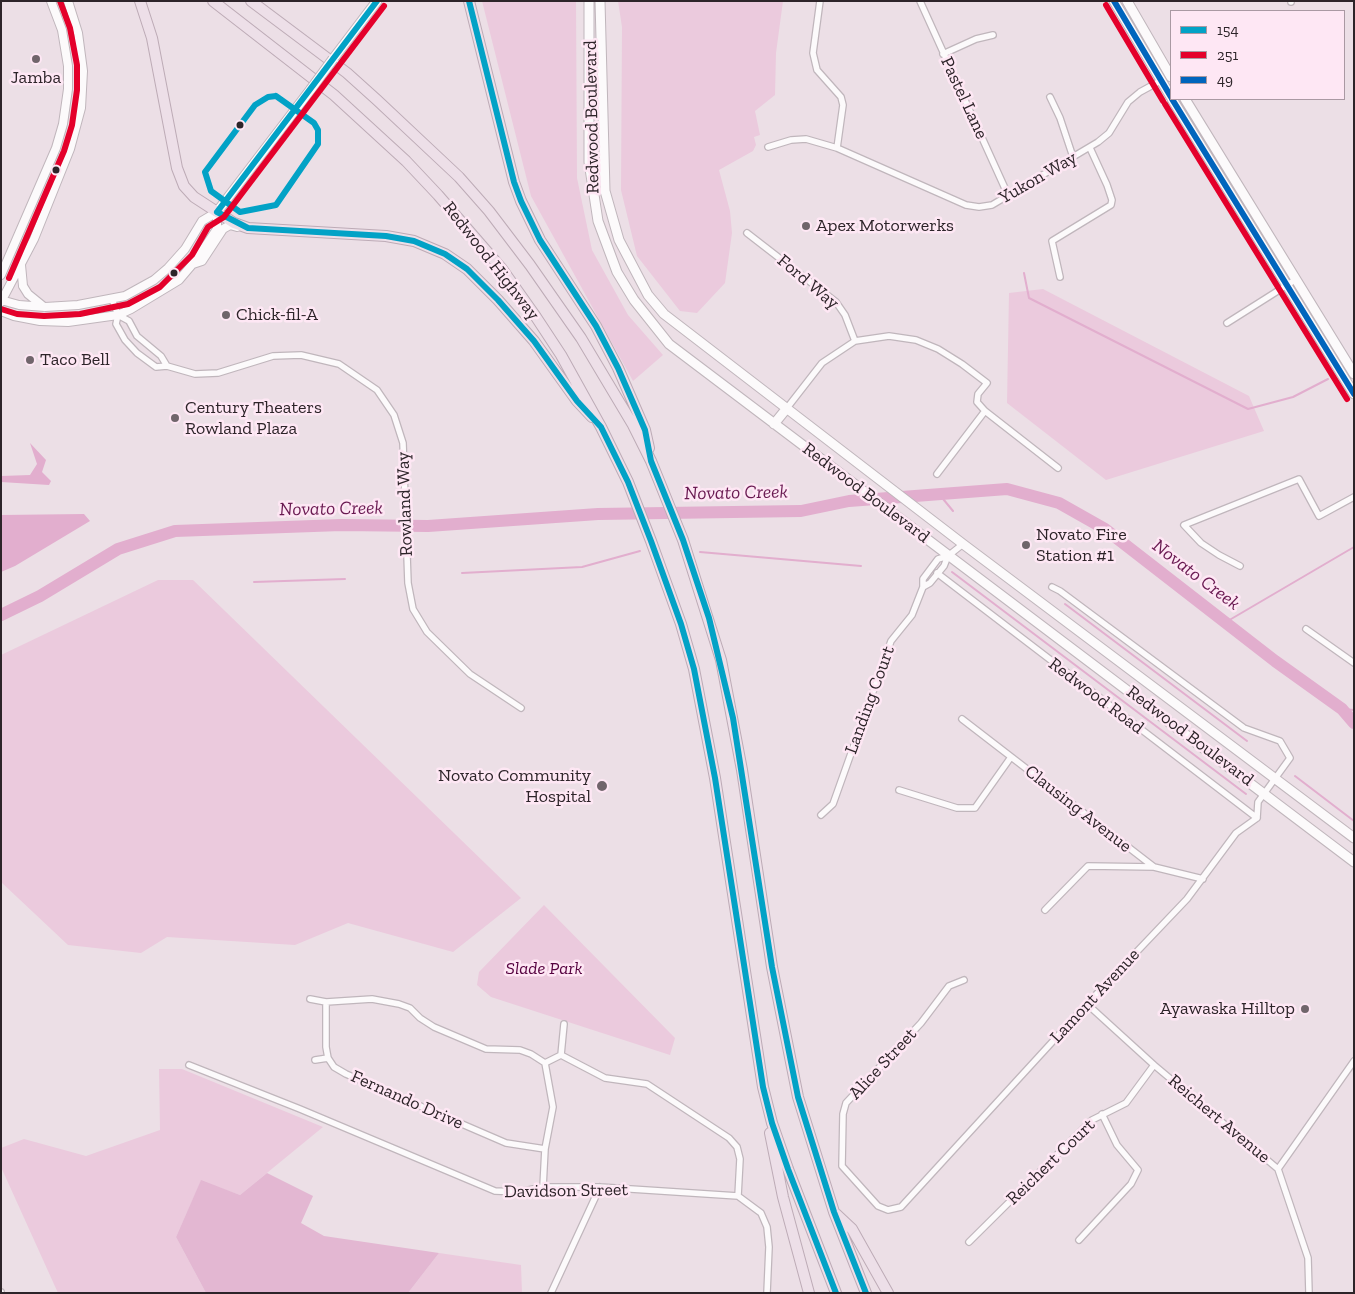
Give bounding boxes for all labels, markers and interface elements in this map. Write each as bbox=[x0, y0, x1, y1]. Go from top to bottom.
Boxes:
legend bbox=[1170, 10, 1345, 100]
text: 154 bbox=[1217, 21, 1239, 39]
street label: Redwood Boulevard bbox=[580, 40, 604, 194]
text: 251 bbox=[1217, 46, 1238, 64]
marker: Jamba bbox=[30, 53, 42, 65]
street label: Pastel Lane bbox=[936, 54, 992, 142]
place label: Jamba bbox=[11, 67, 61, 89]
text: 49 bbox=[1217, 71, 1233, 89]
unlabelled marker bbox=[235, 120, 245, 130]
street label: Yukon Way bbox=[995, 147, 1081, 209]
unlabelled marker bbox=[51, 165, 61, 175]
street label: Redwood Highway bbox=[438, 197, 544, 325]
place label: Apex Motorwerks bbox=[816, 215, 954, 237]
marker: Apex Motorwerks bbox=[800, 220, 812, 232]
street label: Ford Way bbox=[773, 250, 843, 314]
unlabelled marker bbox=[169, 268, 179, 278]
place label: Chick-fil-A bbox=[236, 304, 318, 326]
marker: Chick-fil-A bbox=[220, 309, 232, 321]
place label: Taco Bell bbox=[40, 349, 110, 371]
marker: Taco Bell bbox=[24, 354, 36, 366]
place label: Century Theaters Rowland Plaza bbox=[185, 397, 322, 439]
marker: Century Theaters Rowland Plaza bbox=[169, 412, 181, 424]
street label: Redwood Boulevard bbox=[798, 438, 934, 548]
street label: Rowland Way bbox=[392, 451, 418, 557]
water label: Novato Creek bbox=[684, 481, 788, 505]
water label: Novato Creek bbox=[279, 497, 383, 521]
place label: Novato Fire Station #1 bbox=[1036, 524, 1127, 566]
water label: Novato Creek bbox=[1148, 535, 1244, 615]
marker: Novato Fire Station #1 bbox=[1020, 539, 1032, 551]
street label: Landing Court bbox=[840, 643, 900, 757]
street label: Redwood Road bbox=[1044, 653, 1148, 739]
street label: Redwood Boulevard bbox=[1122, 681, 1258, 791]
street label: Clausing Avenue bbox=[1020, 761, 1136, 857]
place label: Novato Community Hospital bbox=[438, 765, 591, 808]
marker: Novato Community Hospital bbox=[595, 779, 609, 793]
street label: Lamont Avenue bbox=[1046, 944, 1144, 1048]
park label: Slade Park bbox=[506, 958, 582, 980]
place label: Ayawaska Hilltop bbox=[1160, 998, 1295, 1020]
marker: Ayawaska Hilltop bbox=[1299, 1003, 1311, 1015]
street label: Alice Street bbox=[844, 1024, 922, 1104]
street label: Fernando Drive bbox=[348, 1066, 466, 1134]
street label: Reichert Avenue bbox=[1164, 1070, 1274, 1168]
street label: Reichert Court bbox=[1002, 1114, 1100, 1210]
street label: Davidson Street bbox=[504, 1179, 628, 1203]

